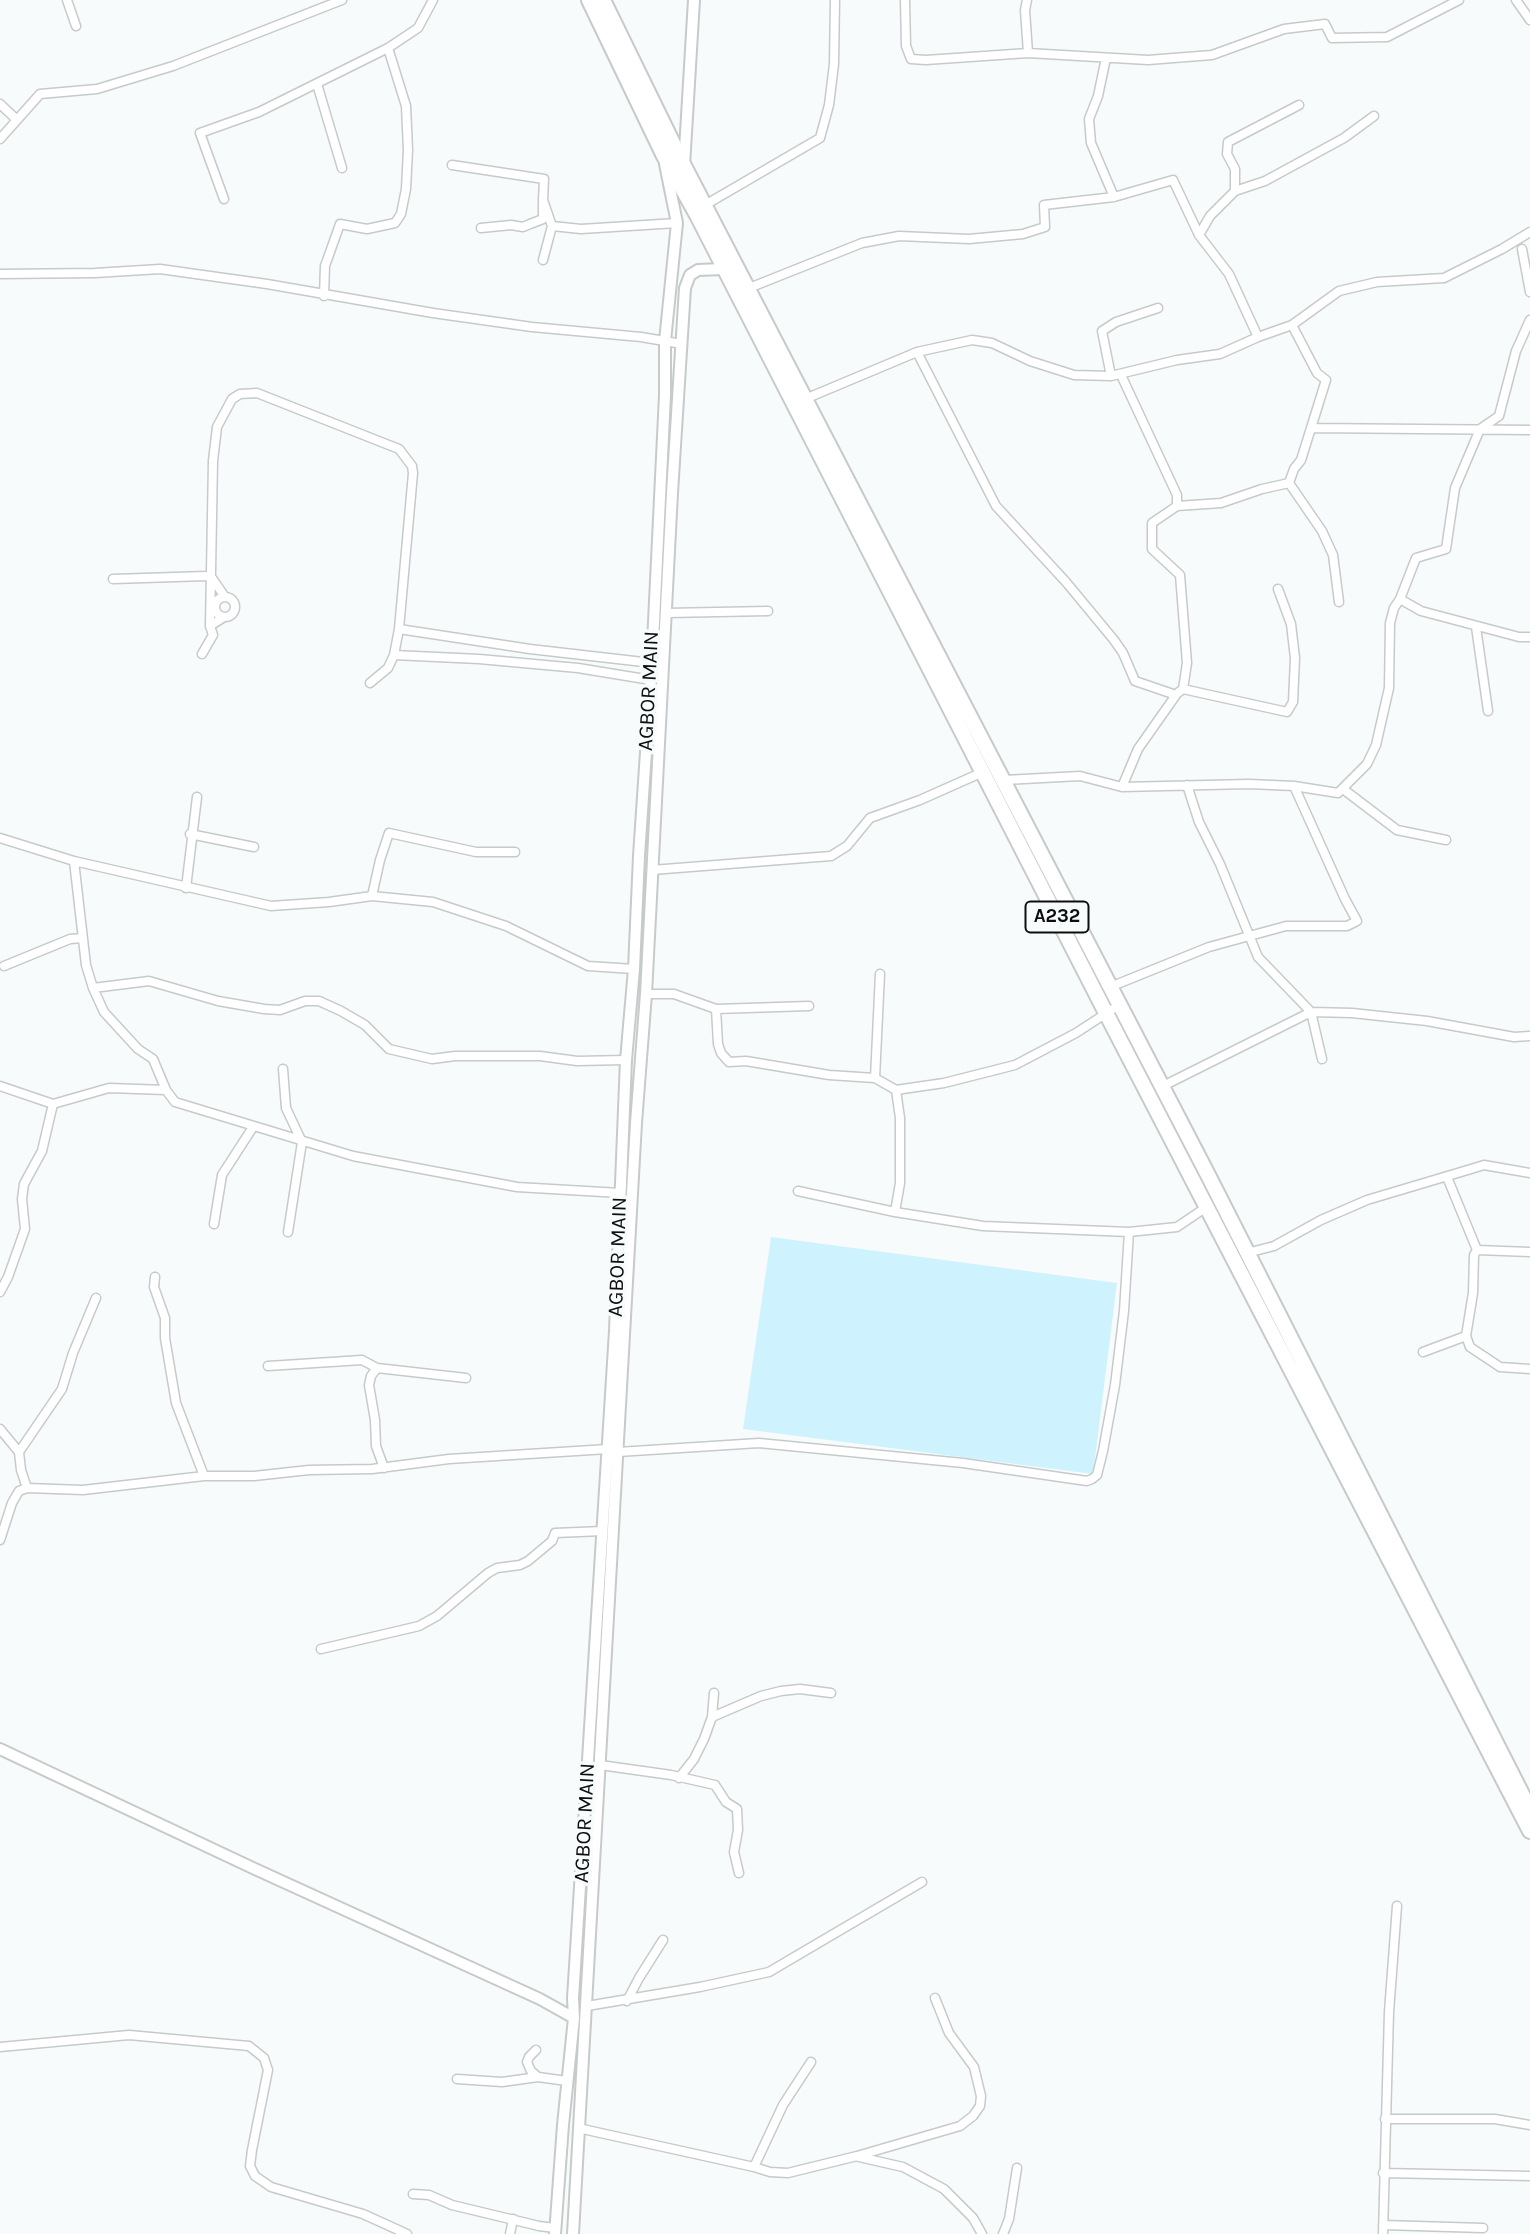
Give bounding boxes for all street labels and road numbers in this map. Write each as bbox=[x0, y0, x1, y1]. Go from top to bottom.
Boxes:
street label: AGBOR MAIN bbox=[633, 630, 665, 752]
road number: A232 bbox=[1026, 902, 1088, 932]
street label: AGBOR MAIN bbox=[603, 1197, 633, 1317]
street label: AGBOR MAIN bbox=[569, 1762, 601, 1884]

